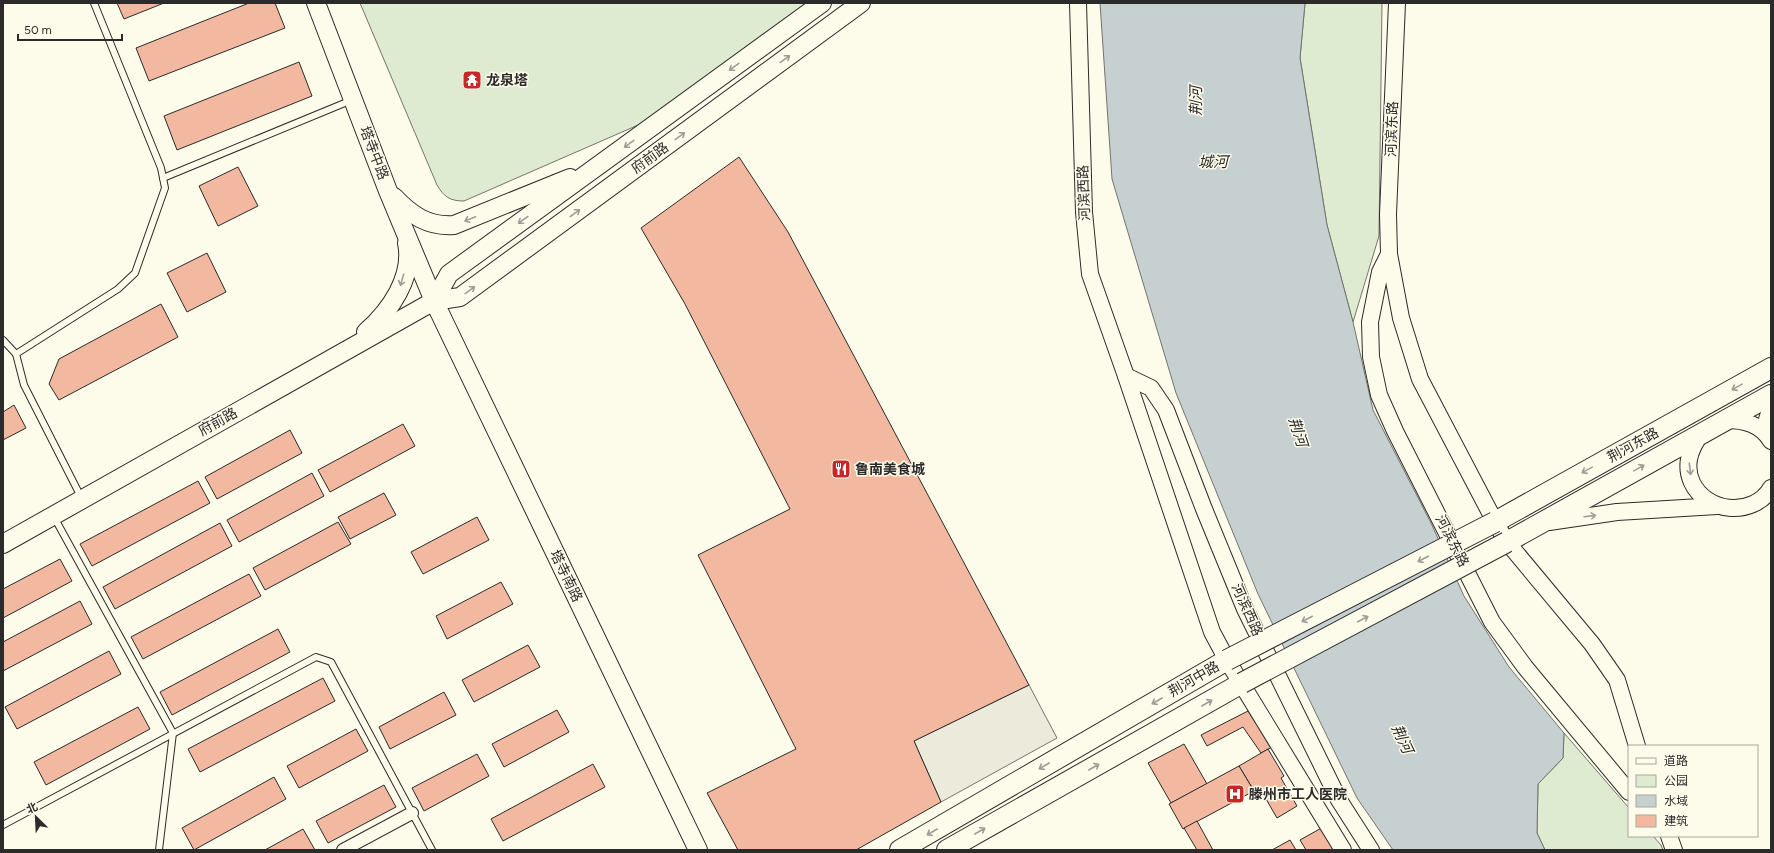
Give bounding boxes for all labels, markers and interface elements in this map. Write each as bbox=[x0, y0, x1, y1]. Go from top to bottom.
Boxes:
scale bar bbox=[18, 16, 122, 42]
text: 50 m bbox=[24, 23, 52, 37]
one-way arrow bbox=[779, 55, 790, 63]
one-way arrow bbox=[729, 63, 740, 71]
temple icon: 龙泉塔 bbox=[461, 69, 483, 91]
place label: 龙泉塔 bbox=[486, 72, 528, 89]
water label: 荆河 bbox=[1187, 83, 1205, 116]
street label: 河滨东路 bbox=[1383, 101, 1401, 157]
street label: 塔寺中路 bbox=[356, 124, 392, 182]
one-way arrow bbox=[674, 132, 685, 140]
street label: 府前路 bbox=[628, 139, 672, 177]
one-way arrow bbox=[623, 140, 634, 148]
water label: 城河 bbox=[1198, 153, 1231, 171]
street label: 河滨西路 bbox=[1075, 165, 1093, 221]
one-way arrow bbox=[569, 209, 580, 217]
one-way arrow bbox=[464, 215, 476, 223]
one-way arrow bbox=[518, 216, 529, 224]
one-way arrow bbox=[398, 274, 405, 287]
one-way arrow bbox=[464, 286, 475, 294]
one-way arrow bbox=[1731, 383, 1743, 391]
street label: 府前路 bbox=[196, 404, 240, 440]
water label: 荆河 bbox=[1285, 415, 1312, 452]
street label: 荆河东路 bbox=[1604, 424, 1662, 466]
restaurant icon: 鲁南美食城 bbox=[830, 458, 852, 480]
place label: 鲁南美食城 bbox=[855, 461, 925, 478]
one-way arrow bbox=[1633, 463, 1645, 471]
one-way arrow bbox=[1686, 463, 1693, 476]
one-way arrow bbox=[1581, 467, 1593, 475]
street label: 河滨东路 bbox=[1432, 512, 1472, 570]
one-way arrow bbox=[1583, 512, 1596, 520]
street label: 塔寺南路 bbox=[546, 547, 586, 605]
one-way arrow bbox=[1417, 556, 1429, 563]
street label: 河滨西路 bbox=[1228, 581, 1266, 639]
one-way arrow bbox=[1356, 614, 1368, 622]
one-way arrow bbox=[1301, 615, 1313, 623]
street label: 荆河中路 bbox=[1166, 658, 1222, 700]
one-way arrow bbox=[1151, 697, 1163, 705]
one-way arrow bbox=[1201, 698, 1213, 706]
water label: 荆河 bbox=[1388, 722, 1418, 759]
legend bbox=[1628, 745, 1758, 837]
text: 道路 bbox=[1664, 754, 1688, 768]
one-way arrow bbox=[1087, 762, 1099, 770]
one-way arrow bbox=[1038, 763, 1050, 771]
text: 公园 bbox=[1664, 774, 1688, 788]
hospital icon: 滕州市工人医院 bbox=[1224, 783, 1246, 805]
place label: 滕州市工人医院 bbox=[1249, 786, 1347, 803]
text: 水域 bbox=[1664, 794, 1688, 808]
north arrow bbox=[16, 797, 56, 837]
text: 北 bbox=[24, 800, 40, 816]
text: 建筑 bbox=[1664, 814, 1688, 828]
one-way arrow bbox=[974, 826, 986, 834]
one-way arrow bbox=[926, 828, 938, 836]

